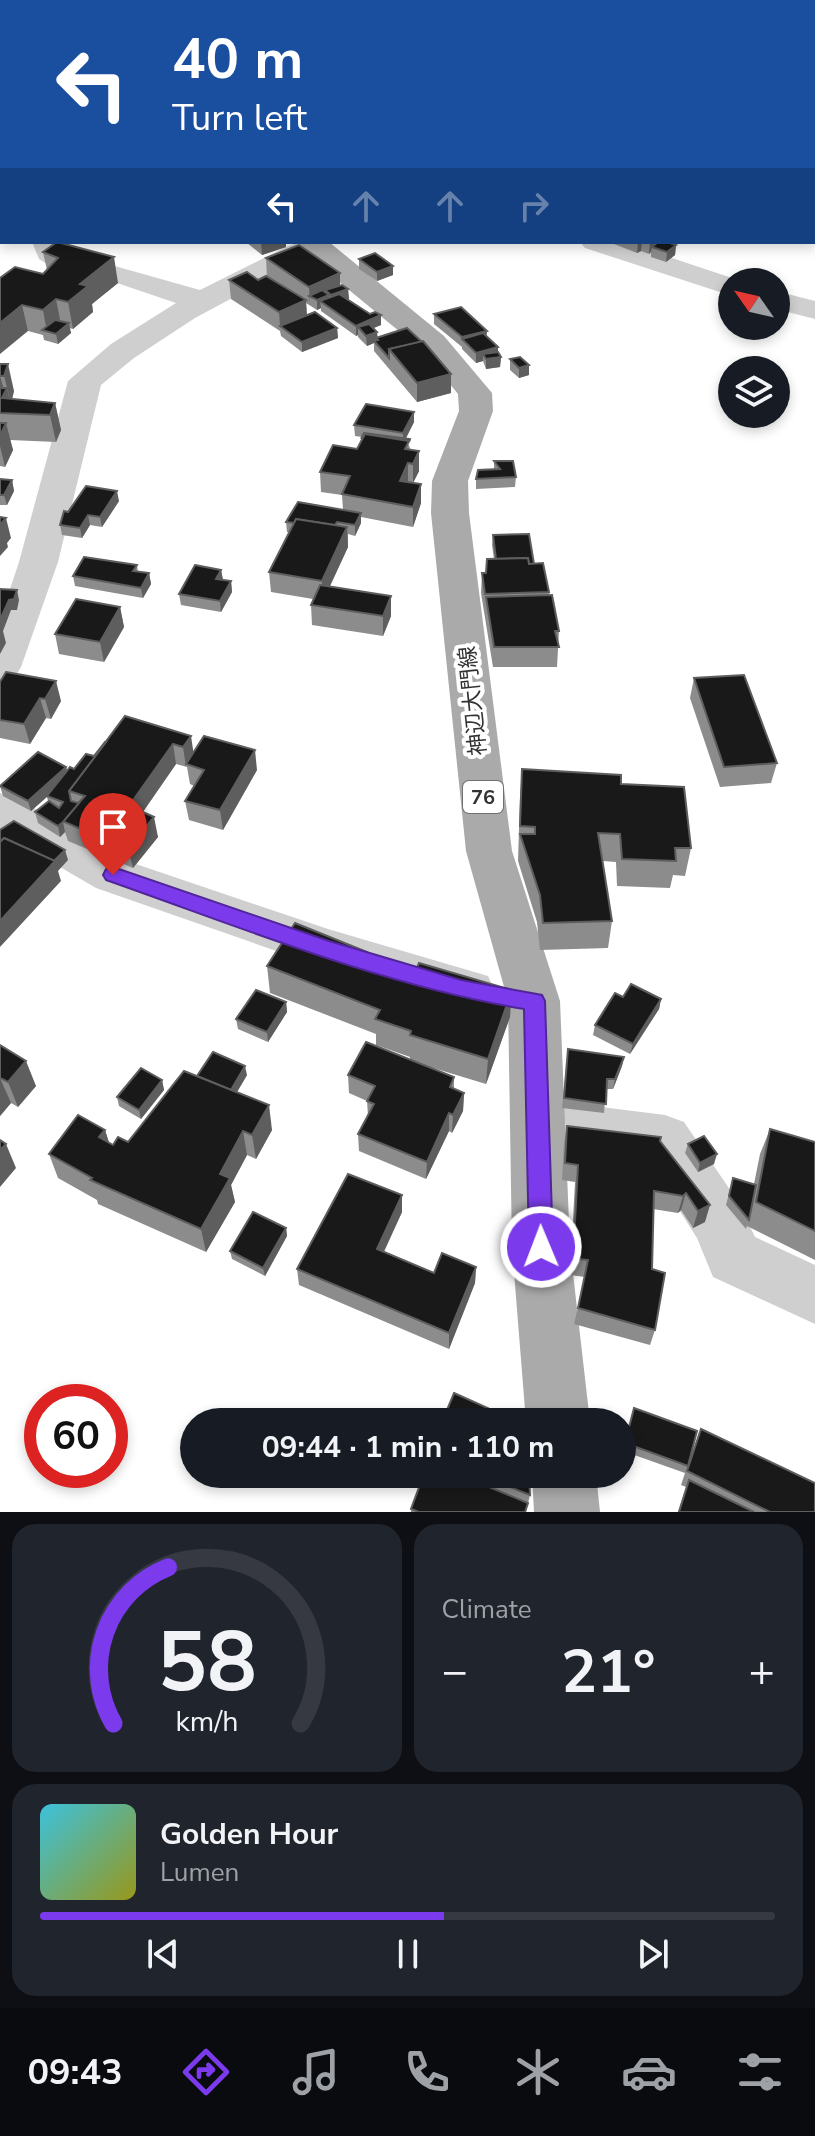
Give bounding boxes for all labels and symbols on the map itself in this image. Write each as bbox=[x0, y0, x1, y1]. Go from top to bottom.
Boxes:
north arrow bbox=[718, 268, 790, 340]
street label: 神辺大門線 bbox=[452, 645, 494, 757]
road number: 76 bbox=[463, 781, 503, 813]
pin bbox=[79, 793, 147, 875]
position arrow bbox=[499, 1205, 583, 1289]
speed limit sign: 60 bbox=[24, 1384, 128, 1488]

